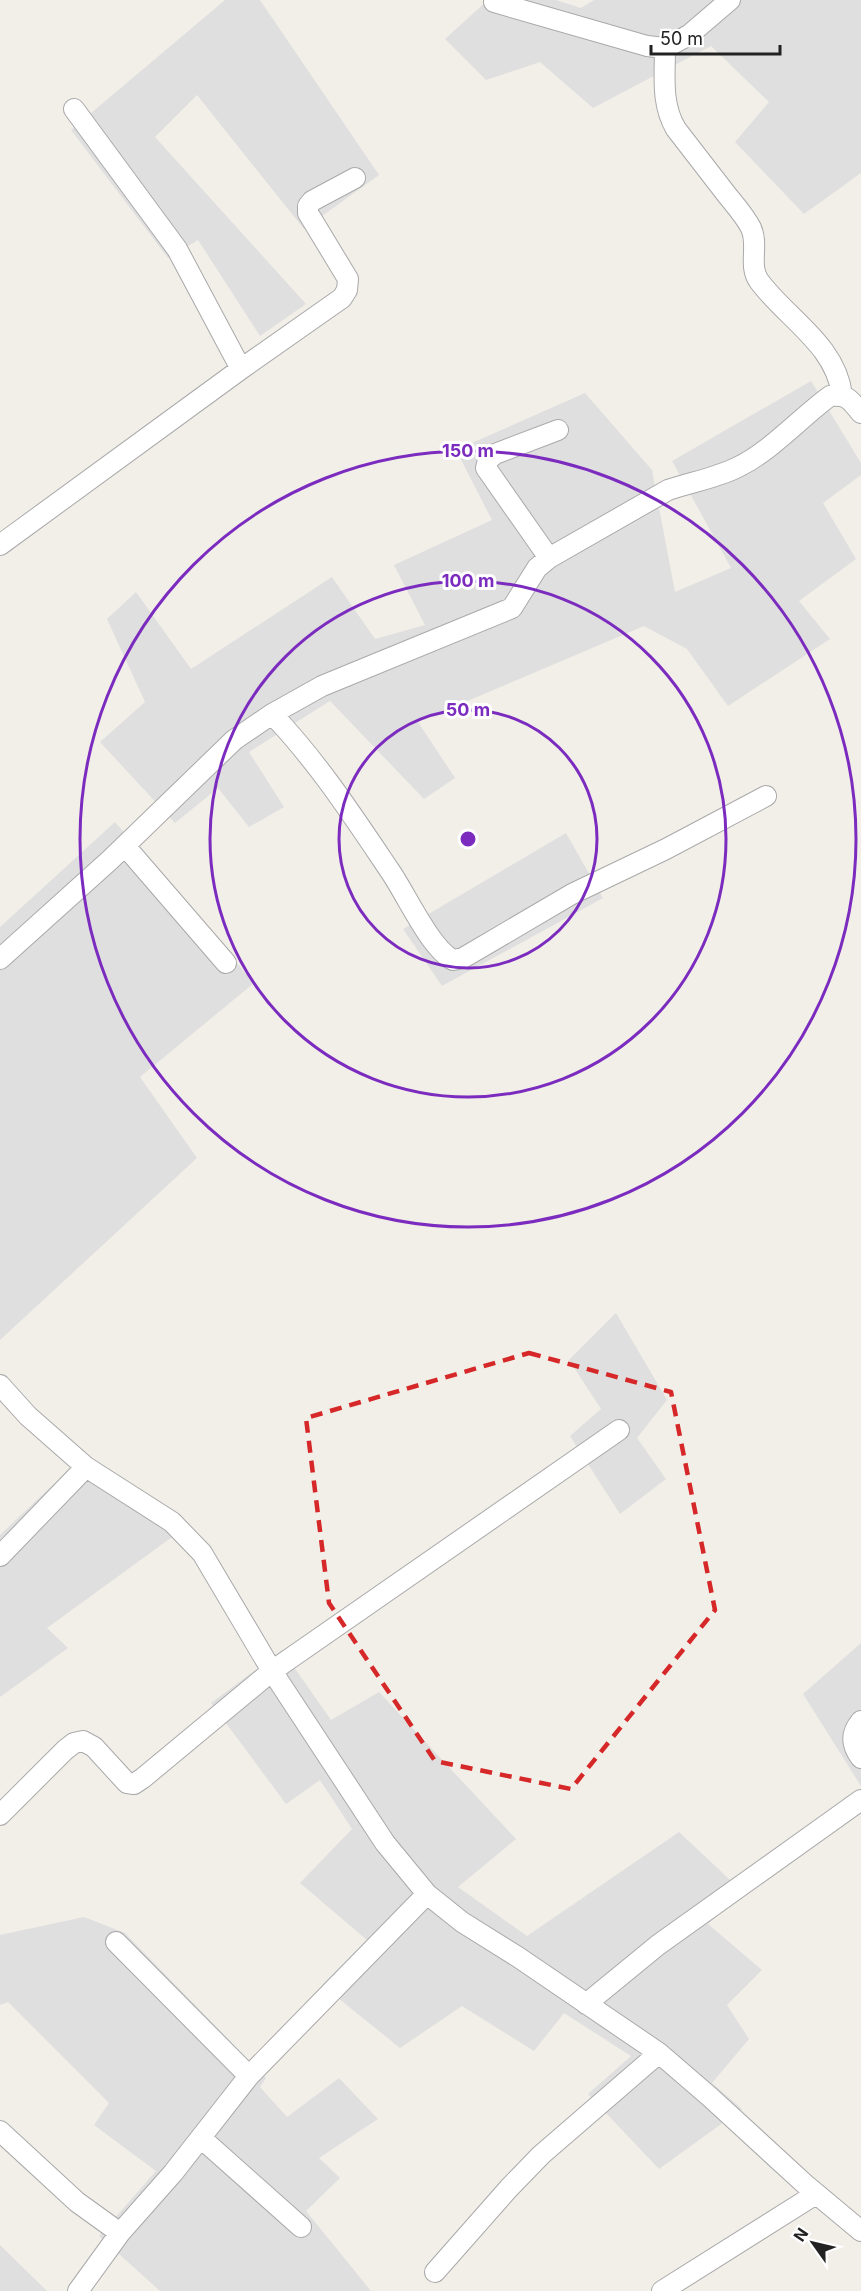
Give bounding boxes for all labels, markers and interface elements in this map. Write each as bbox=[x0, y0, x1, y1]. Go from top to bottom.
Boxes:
scale bar bbox=[651, 18, 780, 56]
text: 50 m bbox=[660, 28, 703, 49]
text: 150 m bbox=[442, 440, 494, 461]
text: 100 m bbox=[442, 570, 494, 591]
text: 50 m bbox=[446, 699, 490, 720]
centre of rings bbox=[458, 829, 478, 849]
north arrow bbox=[783, 2213, 843, 2273]
text: N bbox=[789, 2224, 812, 2245]

